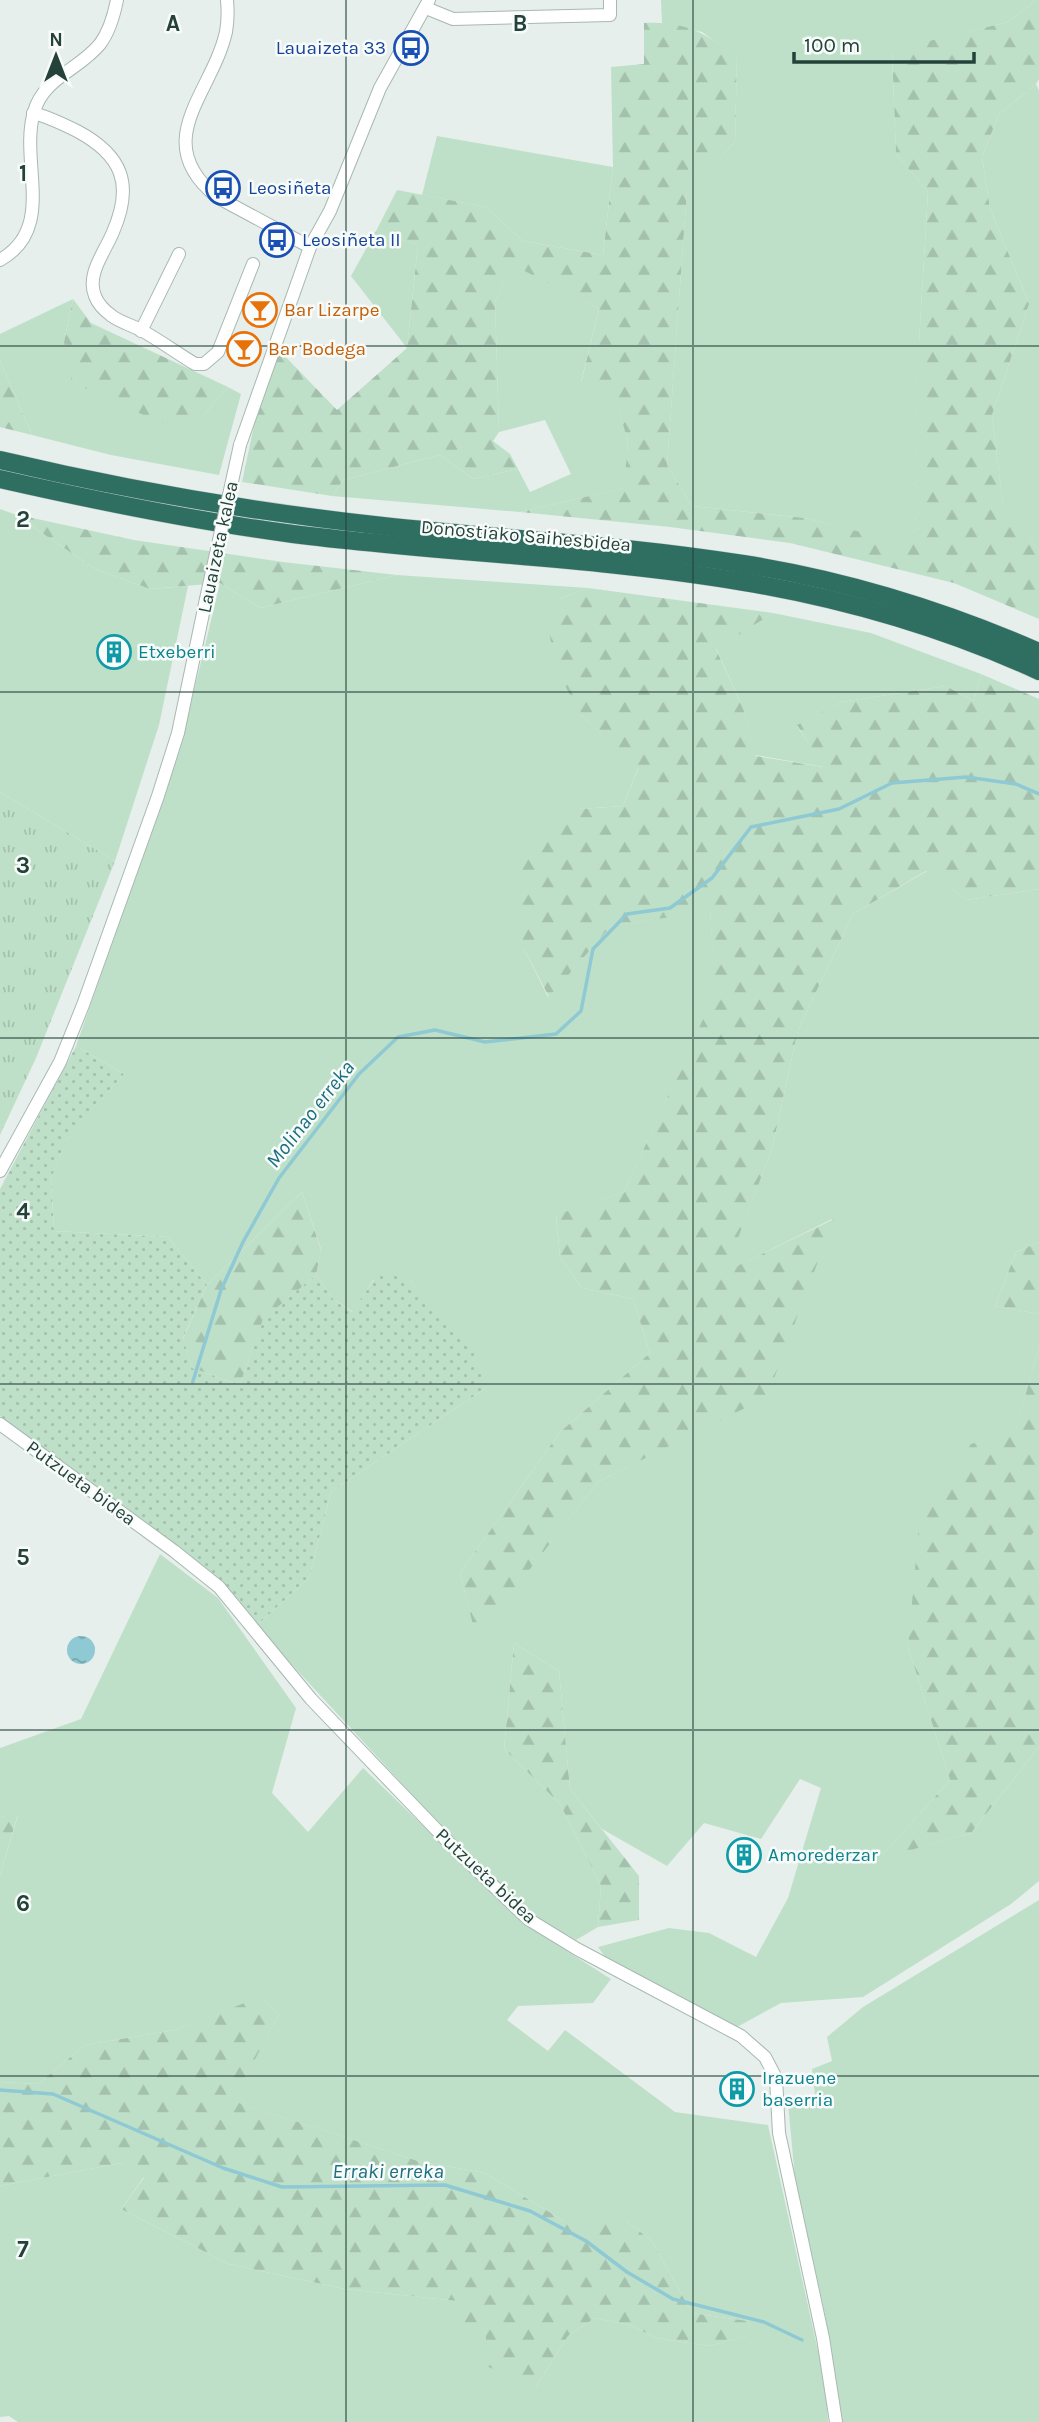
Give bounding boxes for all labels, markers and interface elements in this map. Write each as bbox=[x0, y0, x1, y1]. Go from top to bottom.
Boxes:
text: A bbox=[166, 10, 180, 37]
text: B bbox=[513, 10, 527, 37]
north arrow bbox=[21, 21, 91, 91]
scale bar bbox=[794, 21, 974, 65]
text: N bbox=[49, 29, 63, 51]
bus stop icon: Lauaizeta 33 bbox=[392, 29, 430, 67]
text: 100 m bbox=[804, 33, 861, 57]
place label: Lauaizeta 33 bbox=[276, 37, 386, 59]
text: 1 bbox=[19, 160, 27, 187]
bus stop icon: Leosiñeta bbox=[204, 169, 242, 207]
place label: Leosiñeta bbox=[248, 177, 332, 199]
bus stop icon: Leosiñeta II bbox=[258, 221, 296, 259]
place label: Leosiñeta II bbox=[302, 229, 401, 251]
bar icon: Bar Lizarpe bbox=[241, 291, 279, 329]
place label: Bar Lizarpe bbox=[284, 299, 379, 321]
bar icon: Bar Bodega bbox=[225, 330, 263, 368]
place label: Bar Bodega bbox=[268, 338, 366, 360]
street label: Lauaizeta kalea bbox=[193, 479, 243, 615]
text: 2 bbox=[16, 506, 30, 533]
street label: Donostiako Saihesbidea bbox=[420, 516, 632, 556]
building icon: Etxeberri bbox=[95, 633, 133, 671]
place label: Etxeberri bbox=[138, 641, 216, 663]
text: 3 bbox=[16, 852, 30, 879]
water label: Molinao erreka bbox=[261, 1056, 359, 1172]
text: 4 bbox=[16, 1198, 30, 1225]
street label: Putzueta bidea bbox=[22, 1436, 140, 1530]
text: 5 bbox=[16, 1544, 30, 1571]
street label: Putzueta bidea bbox=[431, 1824, 541, 1928]
building icon: Amorederzar bbox=[725, 1836, 763, 1874]
place label: Amorederzar bbox=[768, 1844, 878, 1866]
text: 6 bbox=[16, 1890, 30, 1917]
place label: Irazuene baserria bbox=[762, 2067, 836, 2111]
building icon: Irazuene baserria bbox=[718, 2070, 756, 2108]
water label: Erraki erreka bbox=[332, 2159, 444, 2183]
text: 7 bbox=[17, 2236, 29, 2263]

